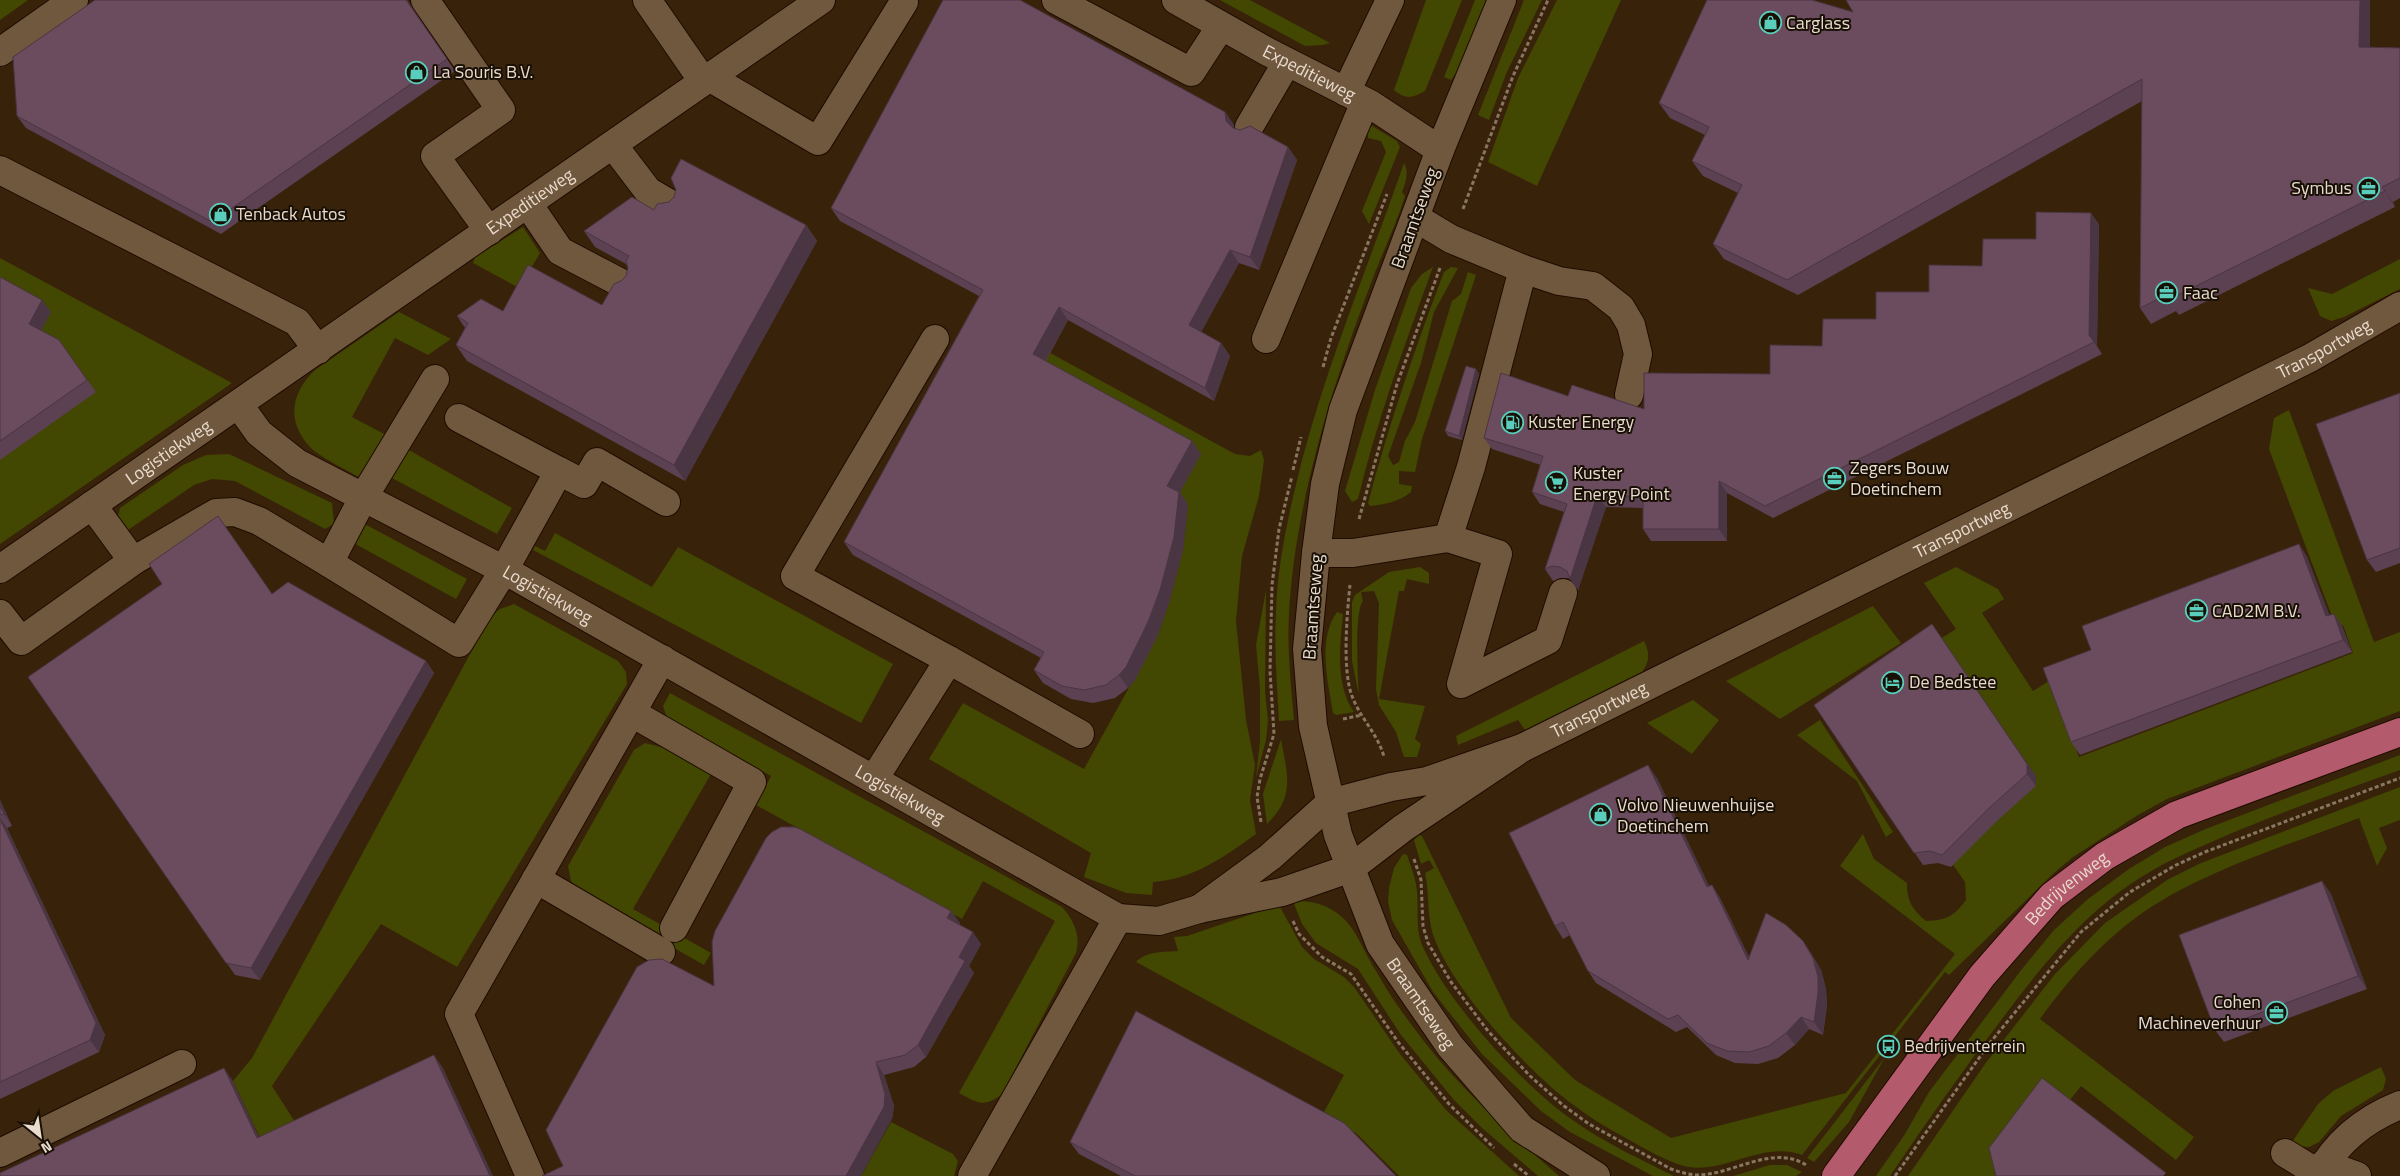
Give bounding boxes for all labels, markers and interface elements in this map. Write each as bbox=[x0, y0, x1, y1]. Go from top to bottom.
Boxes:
place label: Carglass bbox=[1786, 9, 1850, 36]
shop icon: Carglass bbox=[1758, 11, 1782, 35]
street label: Expeditieweg bbox=[1258, 38, 1361, 108]
place label: La Souris B.V. bbox=[433, 58, 533, 85]
shop icon: La Souris B.V. bbox=[405, 60, 429, 84]
street label: Expeditieweg bbox=[480, 161, 579, 241]
street label: Braamtseweg bbox=[1384, 163, 1445, 272]
place label: Symbus bbox=[2291, 174, 2352, 201]
office icon: Symbus bbox=[2356, 176, 2380, 200]
place label: Tenback Autos bbox=[236, 200, 346, 227]
shop icon: Tenback Autos bbox=[208, 202, 232, 226]
place label: Faac bbox=[2183, 279, 2218, 306]
office icon: Faac bbox=[2155, 281, 2179, 305]
street label: Transportweg bbox=[2272, 311, 2376, 385]
place label: Kuster Energy bbox=[1528, 408, 1635, 435]
fuel station icon: Kuster Energy bbox=[1500, 410, 1524, 434]
street label: Logistiekweg bbox=[120, 412, 217, 491]
place label: Zegers Bouw Doetinchem bbox=[1850, 454, 1950, 502]
place label: Kuster Energy Point bbox=[1573, 459, 1670, 507]
office icon: Zegers Bouw Doetinchem bbox=[1822, 466, 1846, 490]
supermarket icon: Kuster Energy Point bbox=[1545, 471, 1569, 495]
street label: Transportweg bbox=[1909, 494, 2015, 565]
street label: Braamtseweg bbox=[1295, 553, 1330, 661]
street label: Logistiekweg bbox=[498, 558, 598, 631]
place label: CAD2M B.V. bbox=[2212, 597, 2301, 624]
office icon: CAD2M B.V. bbox=[2184, 599, 2208, 623]
place label: De Bedstee bbox=[1909, 668, 1996, 695]
hotel icon: De Bedstee bbox=[1881, 670, 1905, 694]
street label: Transportweg bbox=[1546, 674, 1652, 745]
street label: Logistiekweg bbox=[850, 758, 950, 830]
place label: Volvo Nieuwenhuijse Doetinchem bbox=[1617, 791, 1774, 839]
shop icon: Volvo Nieuwenhuijse Doetinchem bbox=[1589, 803, 1613, 827]
street label: Bedrijvenweg bbox=[2018, 844, 2114, 931]
street label: Braamtseweg bbox=[1380, 952, 1462, 1055]
place label: Cohen Machineverhuur bbox=[2138, 988, 2261, 1036]
office icon: Cohen Machineverhuur bbox=[2265, 1000, 2289, 1024]
place label: Bedrijventerrein bbox=[1904, 1032, 2025, 1059]
bus stop icon: Bedrijventerrein bbox=[1876, 1034, 1900, 1058]
north arrow bbox=[15, 1111, 65, 1161]
text: N bbox=[37, 1136, 56, 1159]

